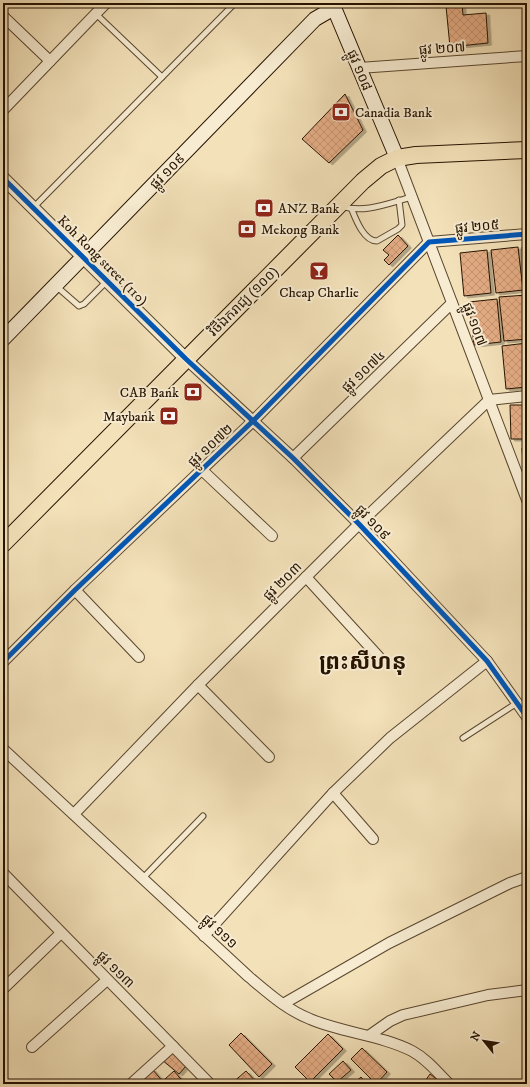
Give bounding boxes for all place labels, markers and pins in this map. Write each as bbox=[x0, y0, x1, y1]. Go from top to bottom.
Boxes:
bank icon: Canadia Bank bbox=[330, 101, 352, 123]
place label: Canadia Bank bbox=[355, 104, 432, 122]
bank icon: ANZ Bank bbox=[253, 197, 275, 219]
place label: ANZ Bank bbox=[278, 200, 340, 218]
bank icon: Mekong Bank bbox=[236, 218, 258, 240]
place label: Mekong Bank bbox=[261, 221, 339, 239]
bar icon: Cheap Charlie bbox=[308, 260, 330, 282]
place label: Cheap Charlie bbox=[279, 284, 359, 302]
bank icon: CAB Bank bbox=[182, 381, 204, 403]
place label: CAB Bank bbox=[120, 384, 179, 402]
bank icon: Maybank bbox=[158, 405, 180, 427]
place label: Maybank bbox=[103, 408, 155, 426]

